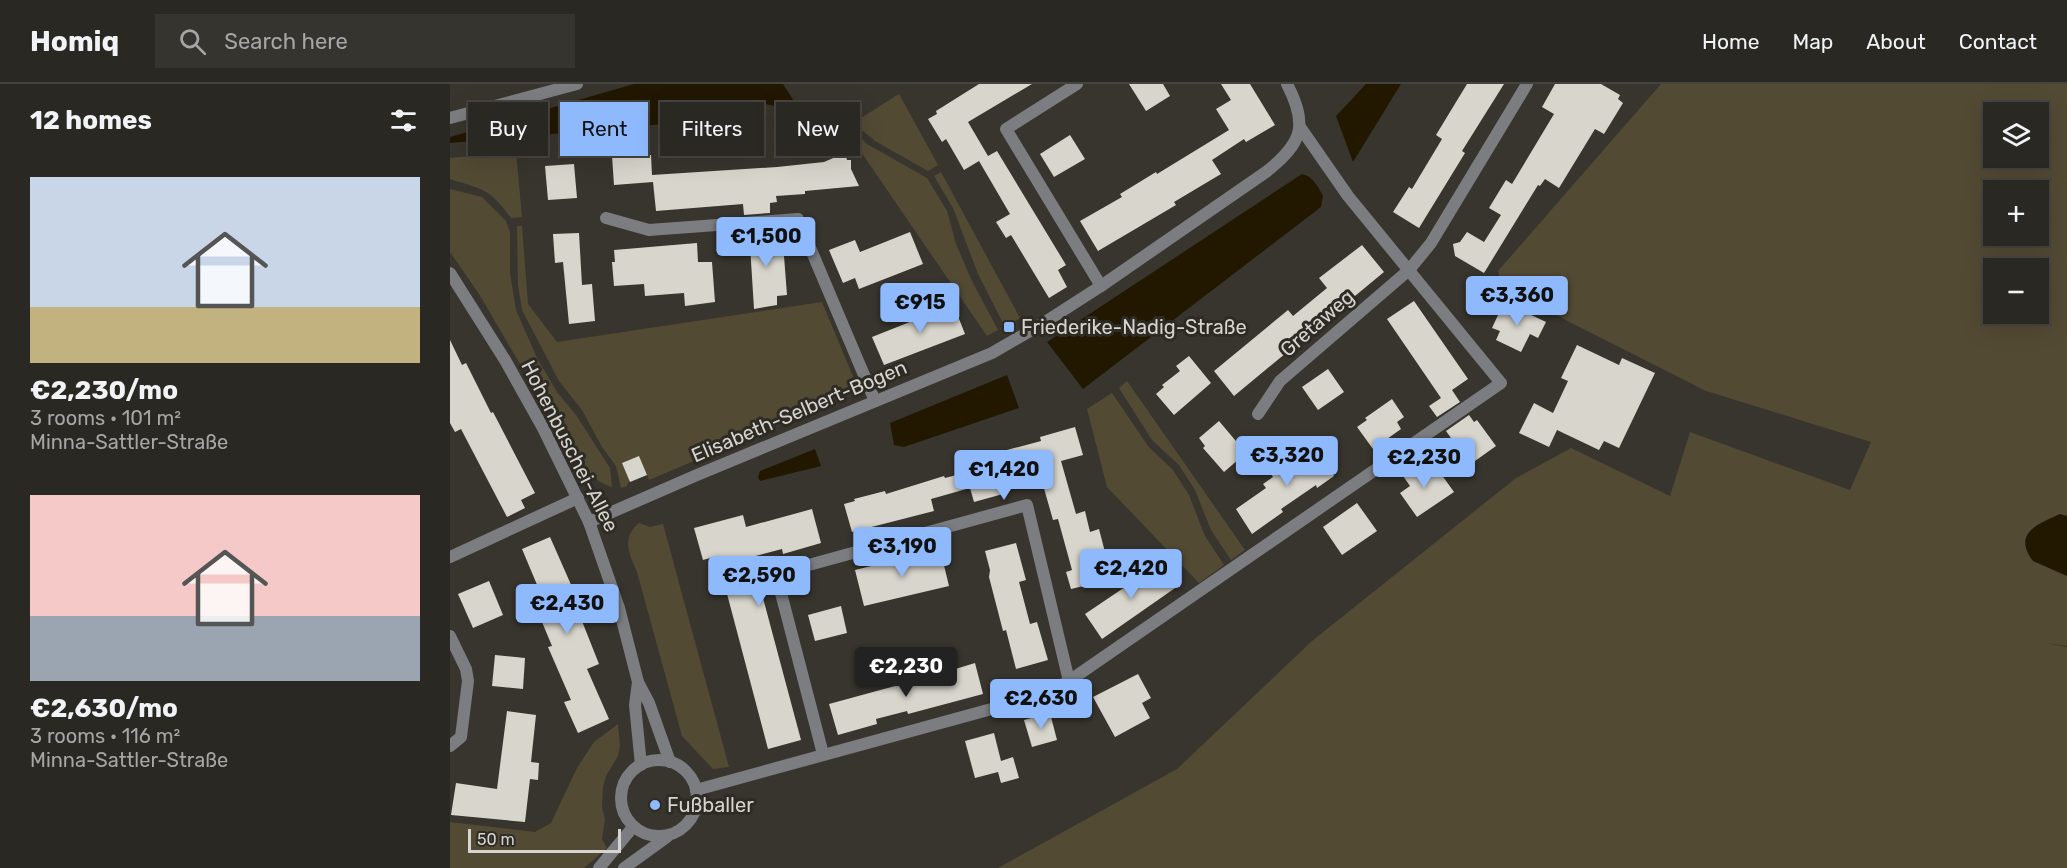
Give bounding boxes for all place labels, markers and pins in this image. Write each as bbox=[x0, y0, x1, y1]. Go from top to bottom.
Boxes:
pin: €1,500 bbox=[717, 217, 815, 268]
pin: €3,360 bbox=[1468, 276, 1566, 327]
pin: €915 bbox=[884, 283, 956, 334]
place label: Friederike-Nadig-Straße bbox=[1021, 315, 1247, 339]
marker: Friederike-Nadig-Straße bbox=[1002, 320, 1016, 334]
pin: €3,320 bbox=[1238, 436, 1336, 487]
pin: €2,230 bbox=[1375, 438, 1473, 489]
pin: €1,420 bbox=[955, 450, 1053, 501]
pin: €3,190 bbox=[853, 527, 951, 578]
pin: €2,420 bbox=[1082, 549, 1180, 600]
pin: €2,590 bbox=[710, 556, 808, 607]
pin: €2,430 bbox=[518, 584, 616, 635]
pin: €2,230 bbox=[857, 647, 955, 698]
pin: €2,630 bbox=[992, 679, 1090, 730]
place label: Fußballer bbox=[667, 793, 754, 817]
marker: Fußballer bbox=[648, 798, 662, 812]

